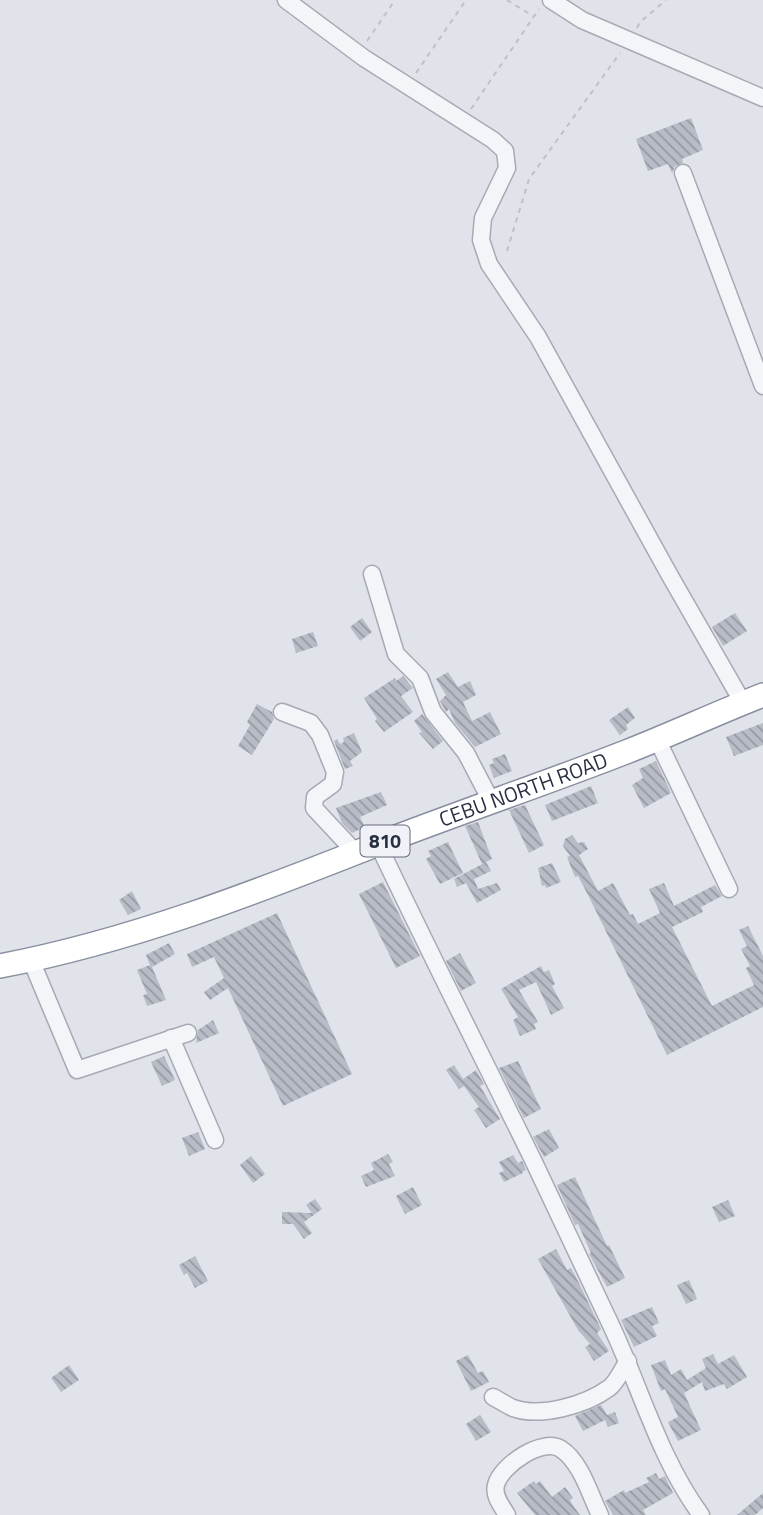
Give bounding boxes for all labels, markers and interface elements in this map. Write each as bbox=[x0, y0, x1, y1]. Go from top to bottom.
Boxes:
street label: CEBU NORTH ROAD bbox=[434, 744, 612, 835]
road number: 810 bbox=[360, 826, 410, 856]

